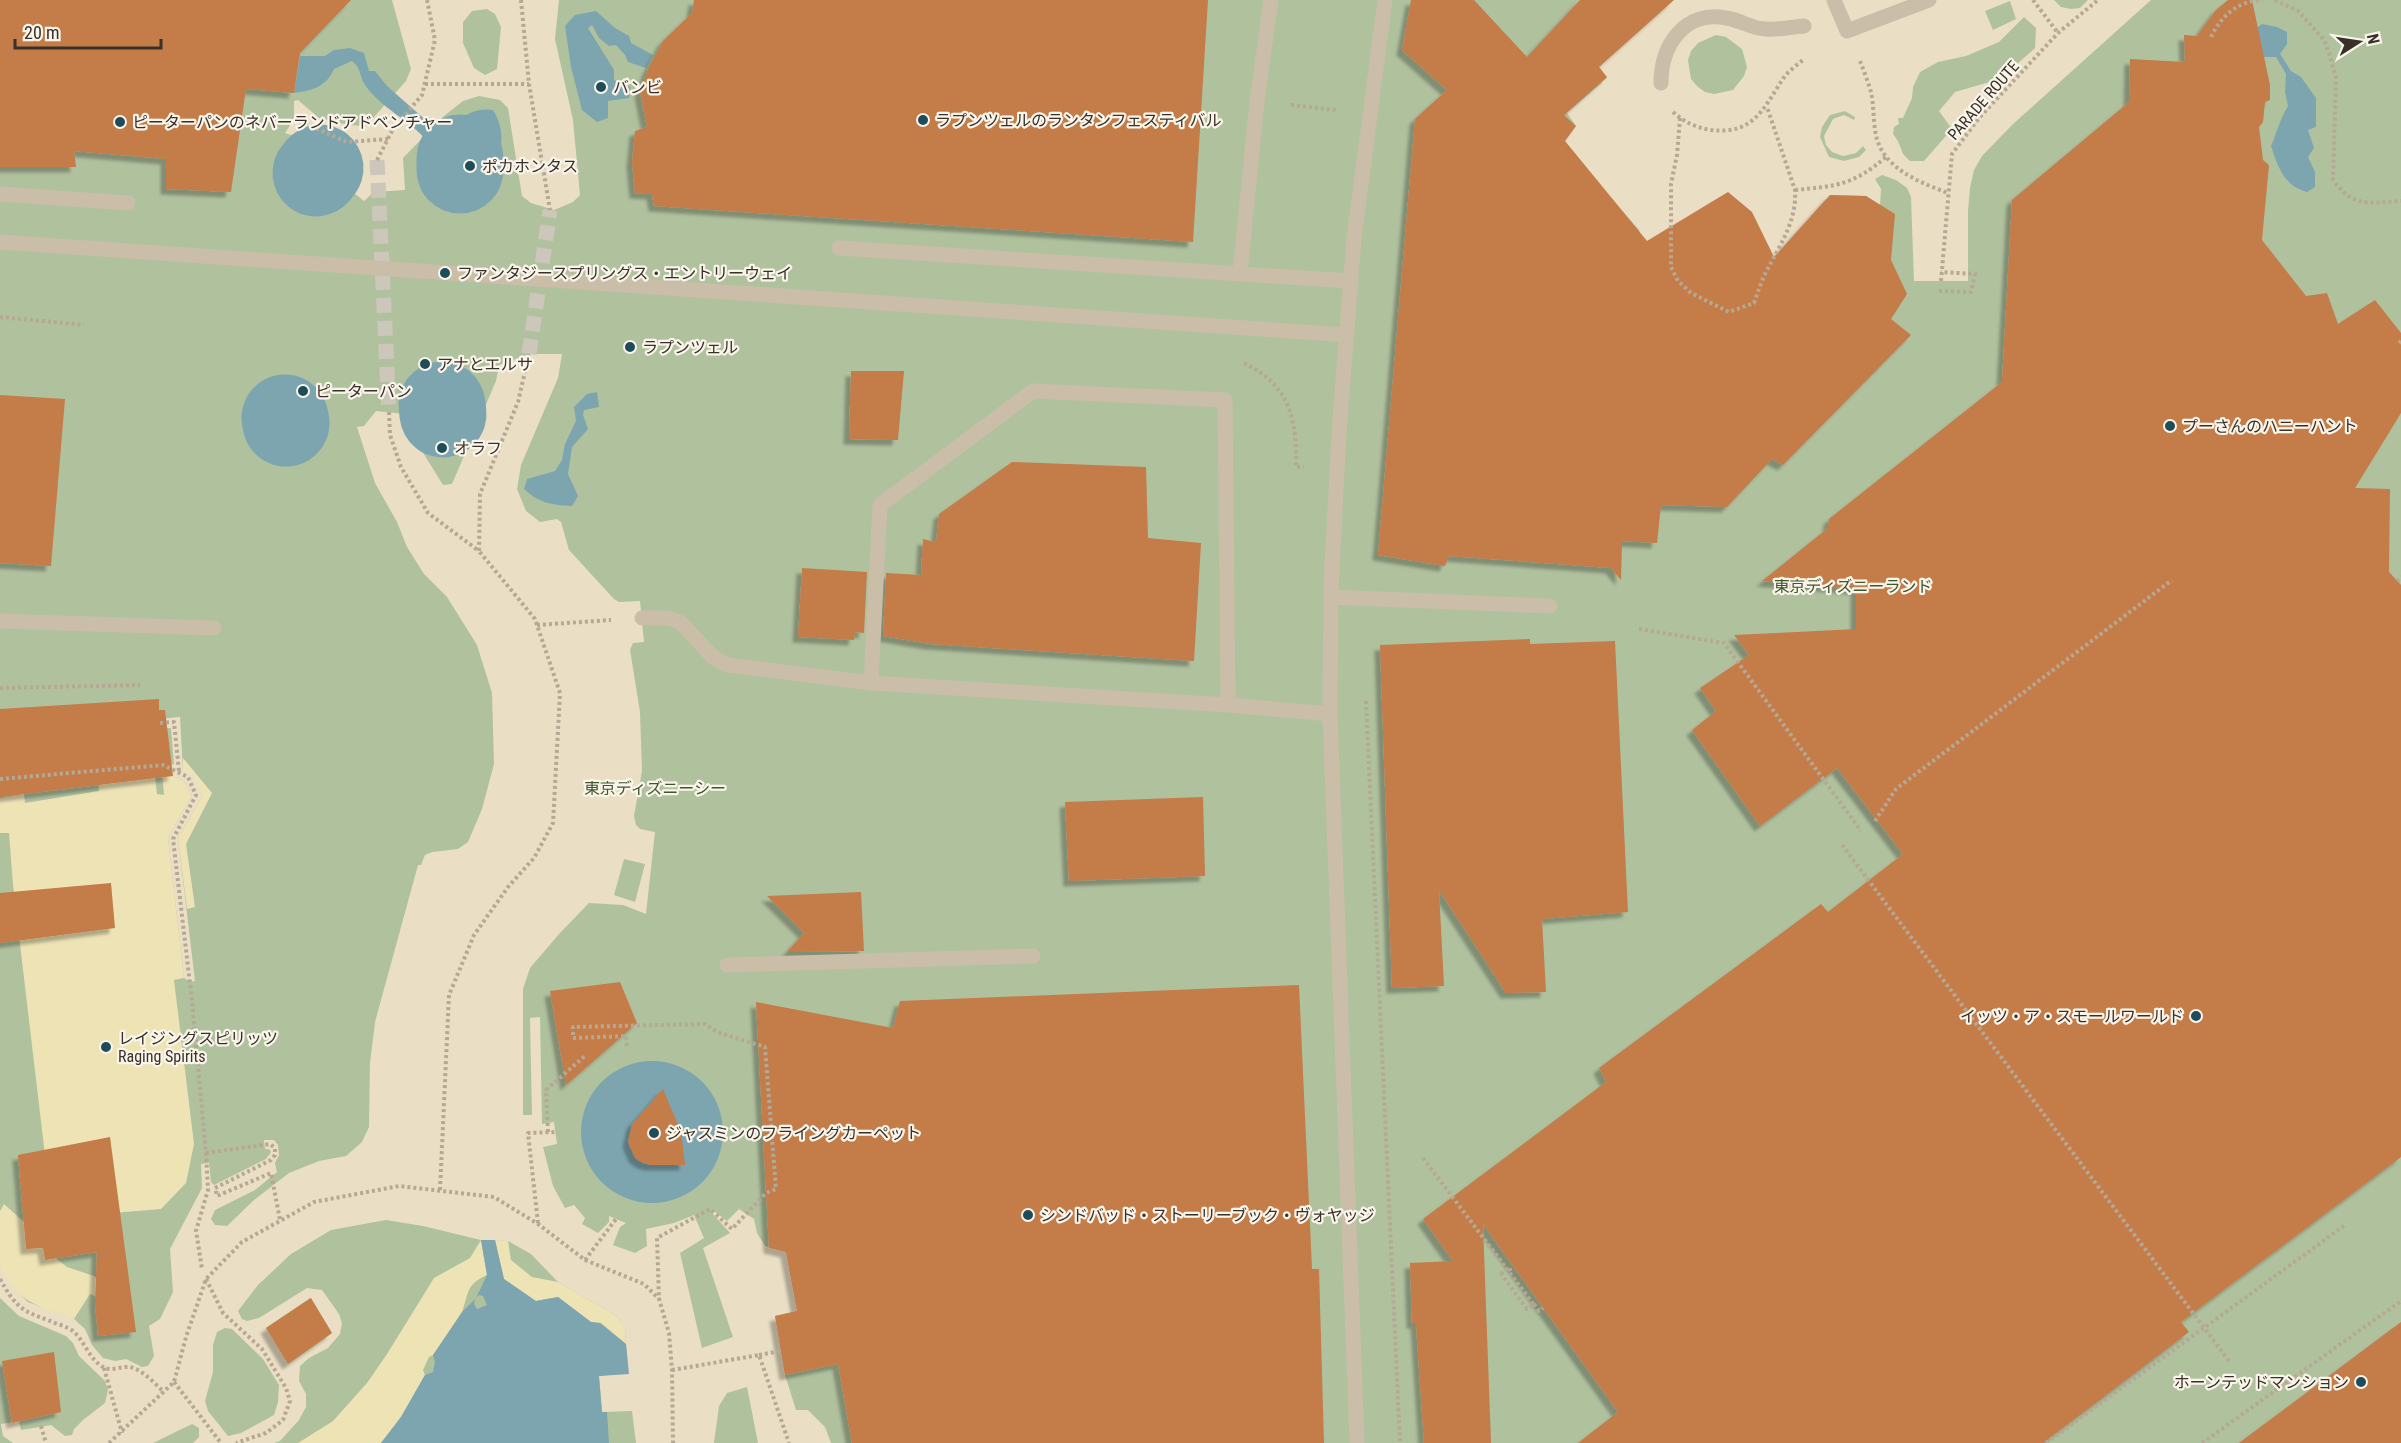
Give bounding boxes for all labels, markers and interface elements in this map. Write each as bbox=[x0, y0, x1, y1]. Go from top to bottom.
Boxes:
scale bar bbox=[15, 12, 160, 50]
north arrow bbox=[2329, 12, 2389, 72]
text: 20 m bbox=[24, 22, 59, 43]
text: N bbox=[2363, 32, 2383, 46]
street label: PARADE ROUTE bbox=[1944, 57, 2023, 144]
place label: バンビ bbox=[613, 78, 662, 97]
marker: バンビ bbox=[594, 80, 608, 94]
place label: ラプンツェルのランタンフェスティバル bbox=[935, 111, 1222, 130]
place label: ピーターパンのネバーランドアドベンチャー bbox=[132, 113, 452, 132]
marker: ラプンツェルのランタンフェスティバル bbox=[916, 113, 930, 127]
marker: ピーターパンのネバーランドアドベンチャー bbox=[113, 115, 127, 129]
place label: ポカホンタス bbox=[482, 157, 578, 176]
marker: ポカホンタス bbox=[463, 159, 477, 173]
place label: ファンタジースプリングス・エントリーウェイ bbox=[457, 264, 792, 283]
marker: ファンタジースプリングス・エントリーウェイ bbox=[438, 266, 452, 280]
place label: ラプンツェル bbox=[642, 338, 738, 357]
marker: ラプンツェル bbox=[623, 340, 637, 354]
place label: アナとエルサ bbox=[437, 355, 533, 374]
marker: アナとエルサ bbox=[418, 357, 432, 371]
place label: ピーターパン bbox=[315, 382, 412, 401]
marker: ピーターパン bbox=[296, 384, 310, 398]
place label: プーさんのハニーハント bbox=[2182, 417, 2358, 436]
marker: プーさんのハニーハント bbox=[2163, 419, 2177, 433]
place label: オラフ bbox=[454, 439, 502, 458]
marker: オラフ bbox=[435, 441, 449, 455]
park label: 東京ディズニーランド bbox=[1774, 577, 1932, 596]
park label: 東京ディズニーシー bbox=[584, 779, 726, 798]
place label: イッツ・ア・スモールワールド bbox=[1960, 1007, 2184, 1026]
marker: イッツ・ア・スモールワールド bbox=[2189, 1009, 2203, 1023]
place label: レイジングスピリッツ Raging Spirits bbox=[118, 1029, 278, 1066]
marker: レイジングスピリッツ Raging Spirits bbox=[99, 1040, 113, 1054]
place label: ジャスミンのフライングカーペット bbox=[666, 1124, 921, 1143]
marker: ジャスミンのフライングカーペット bbox=[647, 1126, 661, 1140]
place label: シンドバッド・ストーリーブック・ヴォヤッジ bbox=[1040, 1206, 1375, 1225]
marker: シンドバッド・ストーリーブック・ヴォヤッジ bbox=[1021, 1208, 1035, 1222]
place label: ホーンテッドマンション bbox=[2174, 1373, 2349, 1392]
marker: ホーンテッドマンション bbox=[2354, 1375, 2368, 1389]

